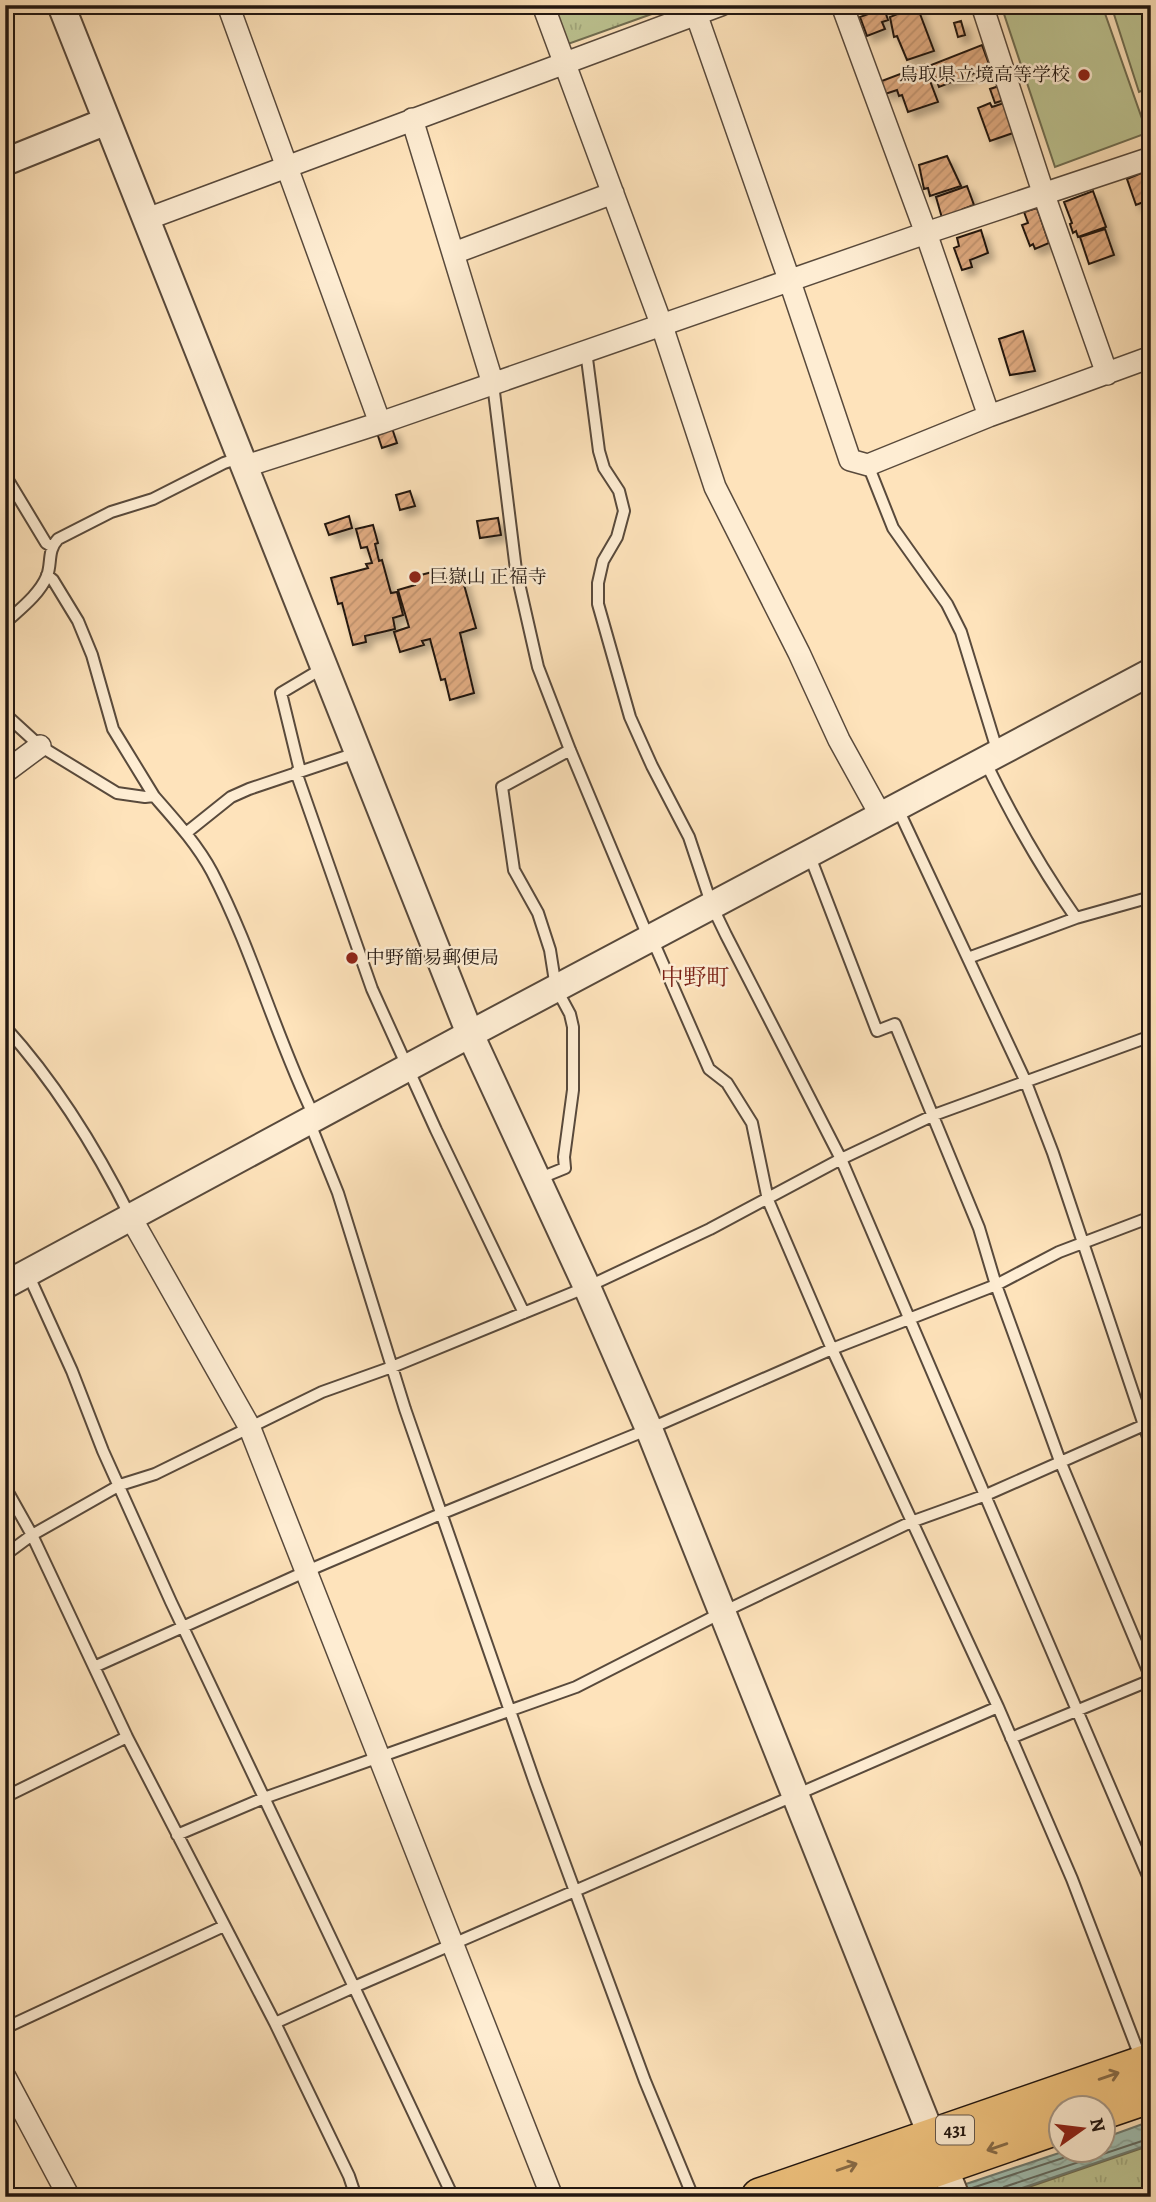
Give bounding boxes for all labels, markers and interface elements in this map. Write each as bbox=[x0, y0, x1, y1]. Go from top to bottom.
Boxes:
place label: 鳥取県立境高等学校 bbox=[899, 62, 1070, 88]
marker: 鳥取県立境高等学校 bbox=[1076, 67, 1092, 83]
place label: 巨嶽山 正福寺 bbox=[429, 564, 547, 590]
marker: 巨嶽山 正福寺 bbox=[407, 569, 423, 585]
place label: 中野簡易郵便局 bbox=[366, 945, 499, 971]
marker: 中野簡易郵便局 bbox=[344, 950, 360, 966]
district label: 中野町 bbox=[661, 962, 730, 993]
one-way arrow bbox=[1097, 2069, 1119, 2081]
north arrow bbox=[1048, 2094, 1118, 2164]
text: N bbox=[1083, 2115, 1112, 2135]
road number: 431 bbox=[936, 2116, 974, 2144]
one-way arrow bbox=[986, 2141, 1008, 2154]
one-way arrow bbox=[836, 2160, 858, 2172]

